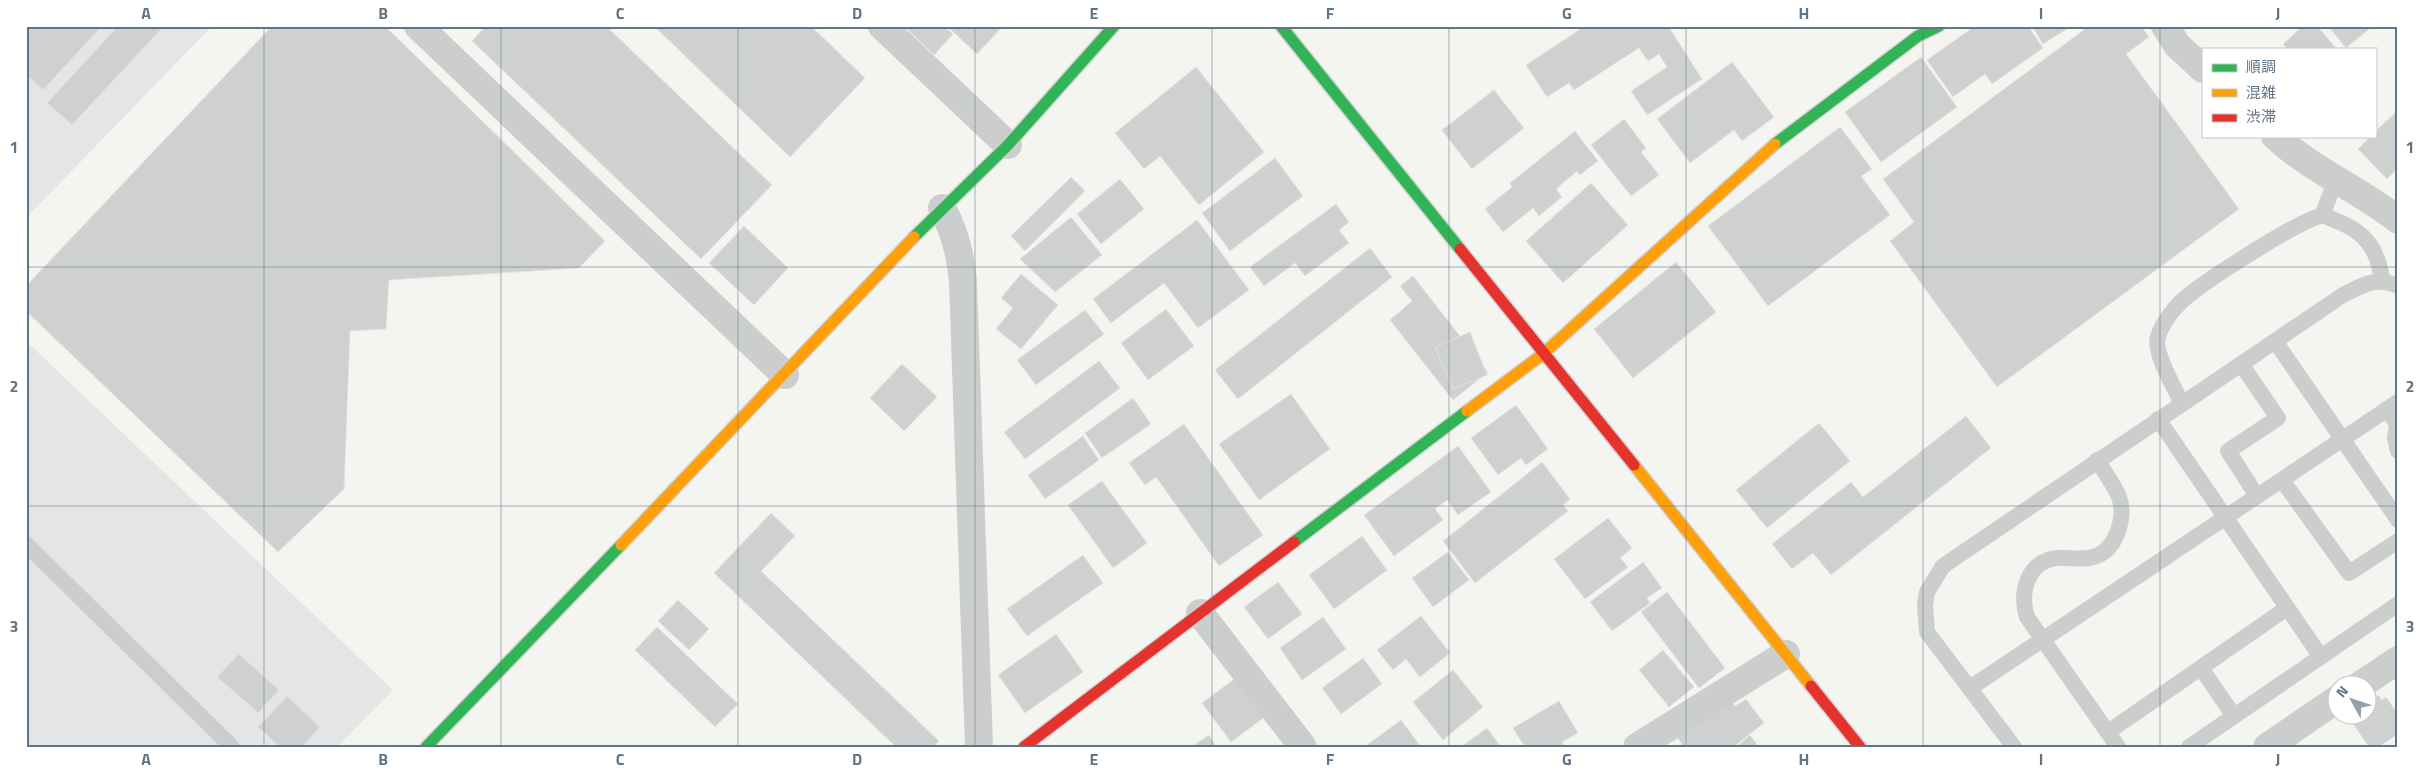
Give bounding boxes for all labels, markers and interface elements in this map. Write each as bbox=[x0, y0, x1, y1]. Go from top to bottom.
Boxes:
text: A bbox=[141, 1, 151, 25]
text: B bbox=[378, 1, 388, 25]
text: C bbox=[616, 1, 625, 25]
text: D bbox=[852, 1, 862, 25]
text: E bbox=[1090, 1, 1099, 25]
text: F bbox=[1326, 1, 1335, 25]
text: G bbox=[1562, 1, 1572, 25]
text: H bbox=[1799, 1, 1809, 25]
text: I bbox=[2039, 1, 2043, 25]
text: J bbox=[2276, 1, 2280, 25]
legend bbox=[2202, 48, 2376, 138]
text: 順調 bbox=[2246, 55, 2276, 78]
text: 混雑 bbox=[2246, 81, 2276, 104]
text: 渋滞 bbox=[2246, 105, 2276, 128]
text: 1 bbox=[10, 135, 18, 159]
text: 1 bbox=[2406, 135, 2414, 159]
text: 2 bbox=[10, 374, 18, 398]
text: 2 bbox=[2406, 374, 2414, 398]
text: 3 bbox=[10, 614, 18, 638]
text: 3 bbox=[2406, 614, 2414, 638]
north arrow bbox=[2326, 676, 2376, 726]
text: N bbox=[2330, 681, 2353, 702]
text: A bbox=[141, 747, 151, 771]
text: B bbox=[378, 747, 388, 771]
text: C bbox=[616, 747, 625, 771]
text: D bbox=[852, 747, 862, 771]
text: E bbox=[1090, 747, 1099, 771]
text: F bbox=[1326, 747, 1335, 771]
text: G bbox=[1562, 747, 1572, 771]
text: H bbox=[1799, 747, 1809, 771]
text: I bbox=[2039, 747, 2043, 771]
text: J bbox=[2276, 747, 2280, 771]

